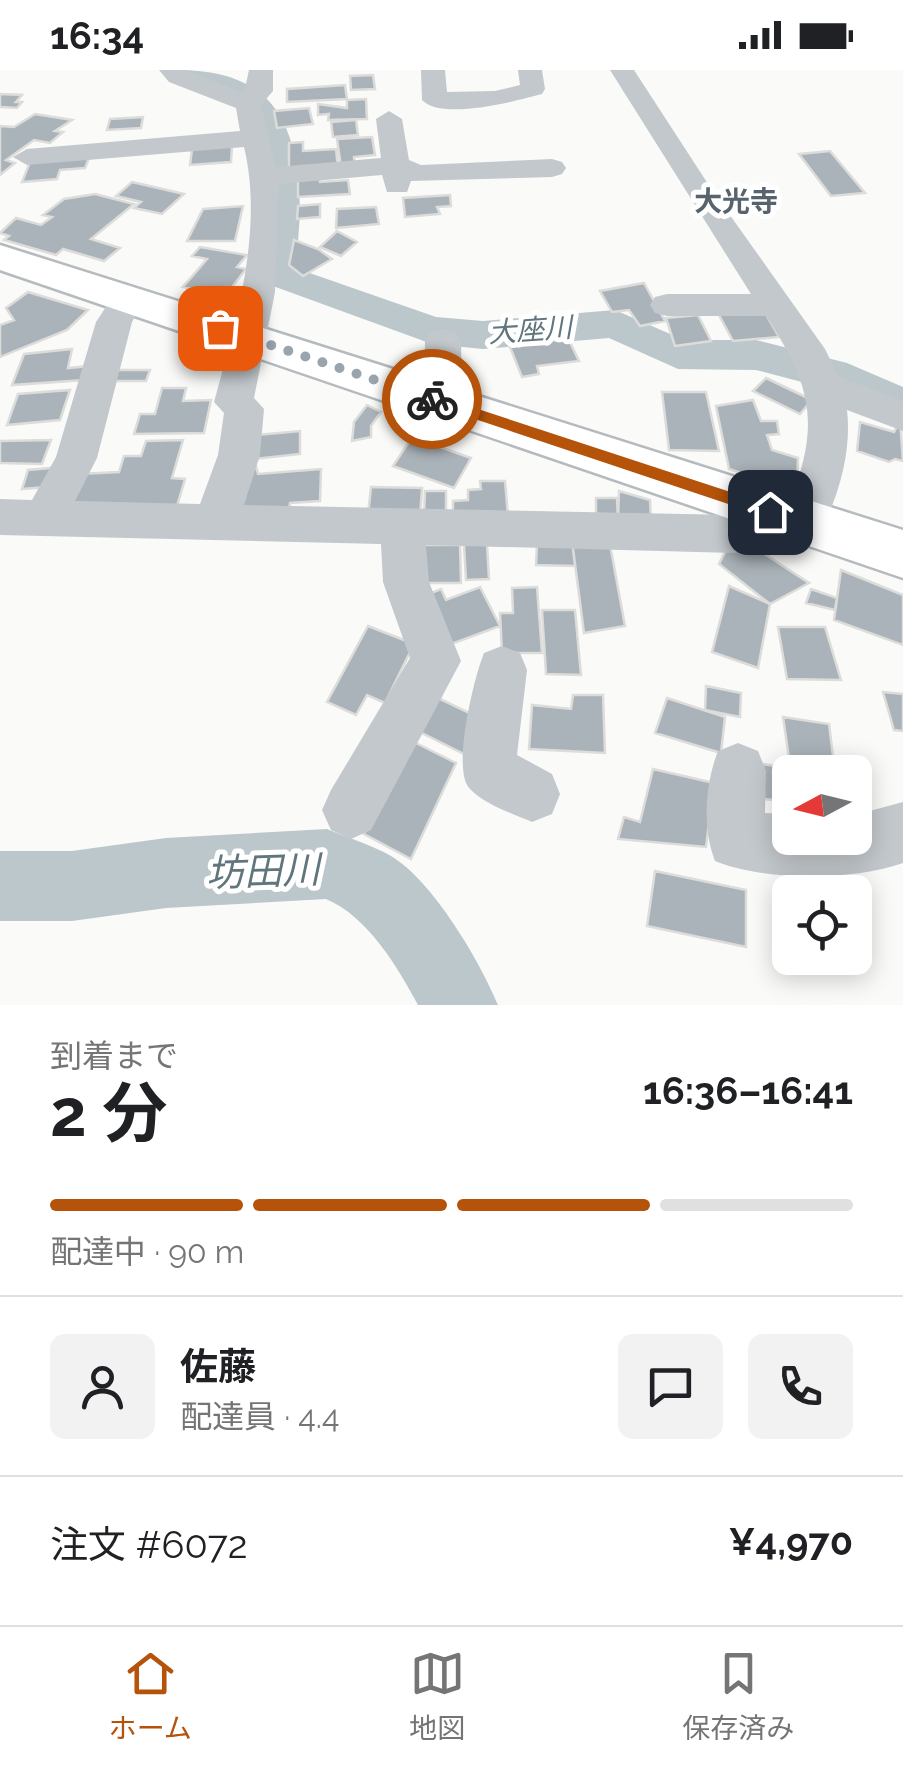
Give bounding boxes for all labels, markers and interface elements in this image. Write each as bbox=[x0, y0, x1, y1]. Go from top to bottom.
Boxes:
text: 16:34 bbox=[50, 13, 144, 58]
district label: 大光寺 bbox=[694, 185, 778, 218]
pin bbox=[178, 286, 263, 371]
icon: bag bbox=[193, 301, 248, 356]
water label: 大座川 bbox=[487, 310, 576, 349]
courier bbox=[382, 349, 482, 449]
icon: bike bbox=[405, 372, 460, 427]
pin bbox=[728, 470, 813, 555]
icon: home bbox=[743, 485, 798, 540]
north arrow bbox=[772, 755, 872, 855]
map controls bbox=[772, 755, 872, 975]
water label: 坊田川 bbox=[205, 846, 325, 895]
button: locate bbox=[772, 875, 872, 975]
text: 到着まで bbox=[50, 1037, 178, 1074]
text: 16:36–16:41 bbox=[643, 1068, 853, 1113]
text: 2 分 bbox=[50, 1075, 167, 1151]
text: 配達中 · 90 m bbox=[50, 1233, 244, 1270]
button: person bbox=[50, 1334, 155, 1439]
button: chat bbox=[618, 1334, 723, 1439]
button: phone bbox=[748, 1334, 853, 1439]
text: 佐藤 bbox=[180, 1344, 256, 1389]
text: 配達員 · 4.4 bbox=[180, 1398, 339, 1435]
text: ¥4,970 bbox=[728, 1519, 853, 1564]
text: 注文 #6072 bbox=[50, 1522, 248, 1567]
tab: ホーム bbox=[109, 1646, 192, 1746]
tab: 地図 bbox=[409, 1646, 465, 1746]
tab: 保存済み bbox=[682, 1646, 794, 1746]

